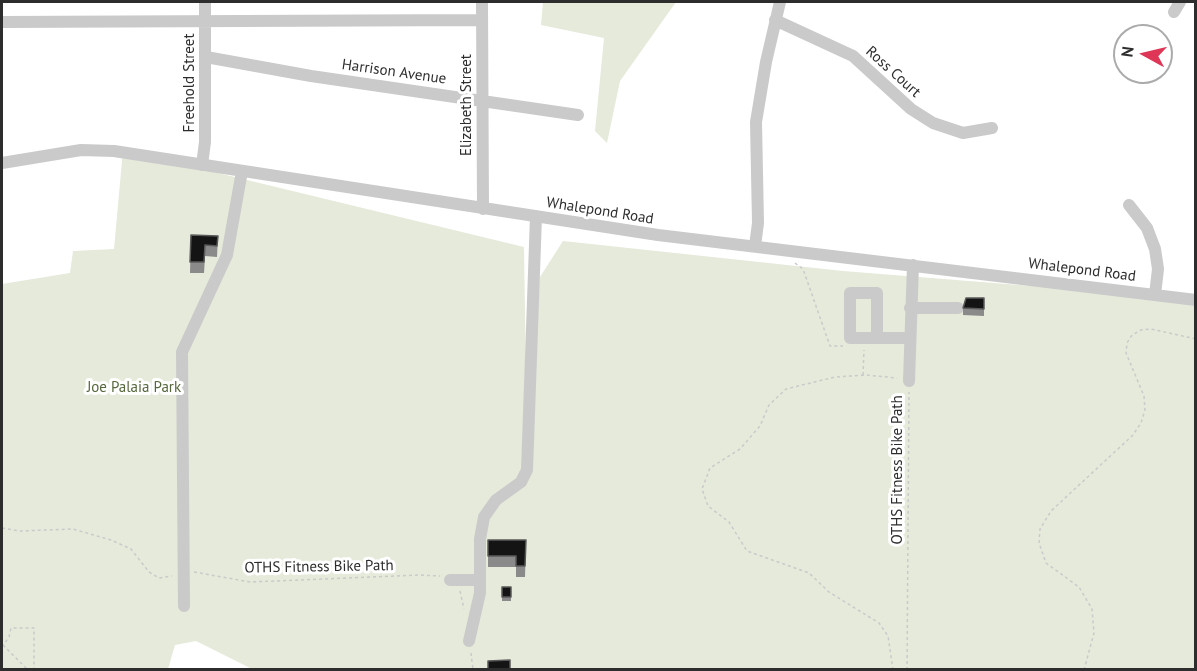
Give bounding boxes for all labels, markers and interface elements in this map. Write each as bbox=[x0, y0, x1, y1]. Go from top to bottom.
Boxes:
north arrow bbox=[1113, 24, 1173, 84]
street label: Freehold Street bbox=[181, 34, 199, 132]
street label: Ross Court bbox=[862, 43, 924, 101]
text: N bbox=[1117, 45, 1138, 58]
street label: Elizabeth Street bbox=[458, 54, 476, 156]
street label: Harrison Avenue bbox=[341, 56, 447, 88]
street label: Whalepond Road bbox=[545, 194, 655, 228]
street label: Whalepond Road bbox=[1027, 254, 1137, 286]
park label: Joe Palaia Park bbox=[87, 379, 181, 397]
street label: OTHS Fitness Bike Path bbox=[889, 395, 907, 545]
street label: OTHS Fitness Bike Path bbox=[244, 557, 394, 577]

